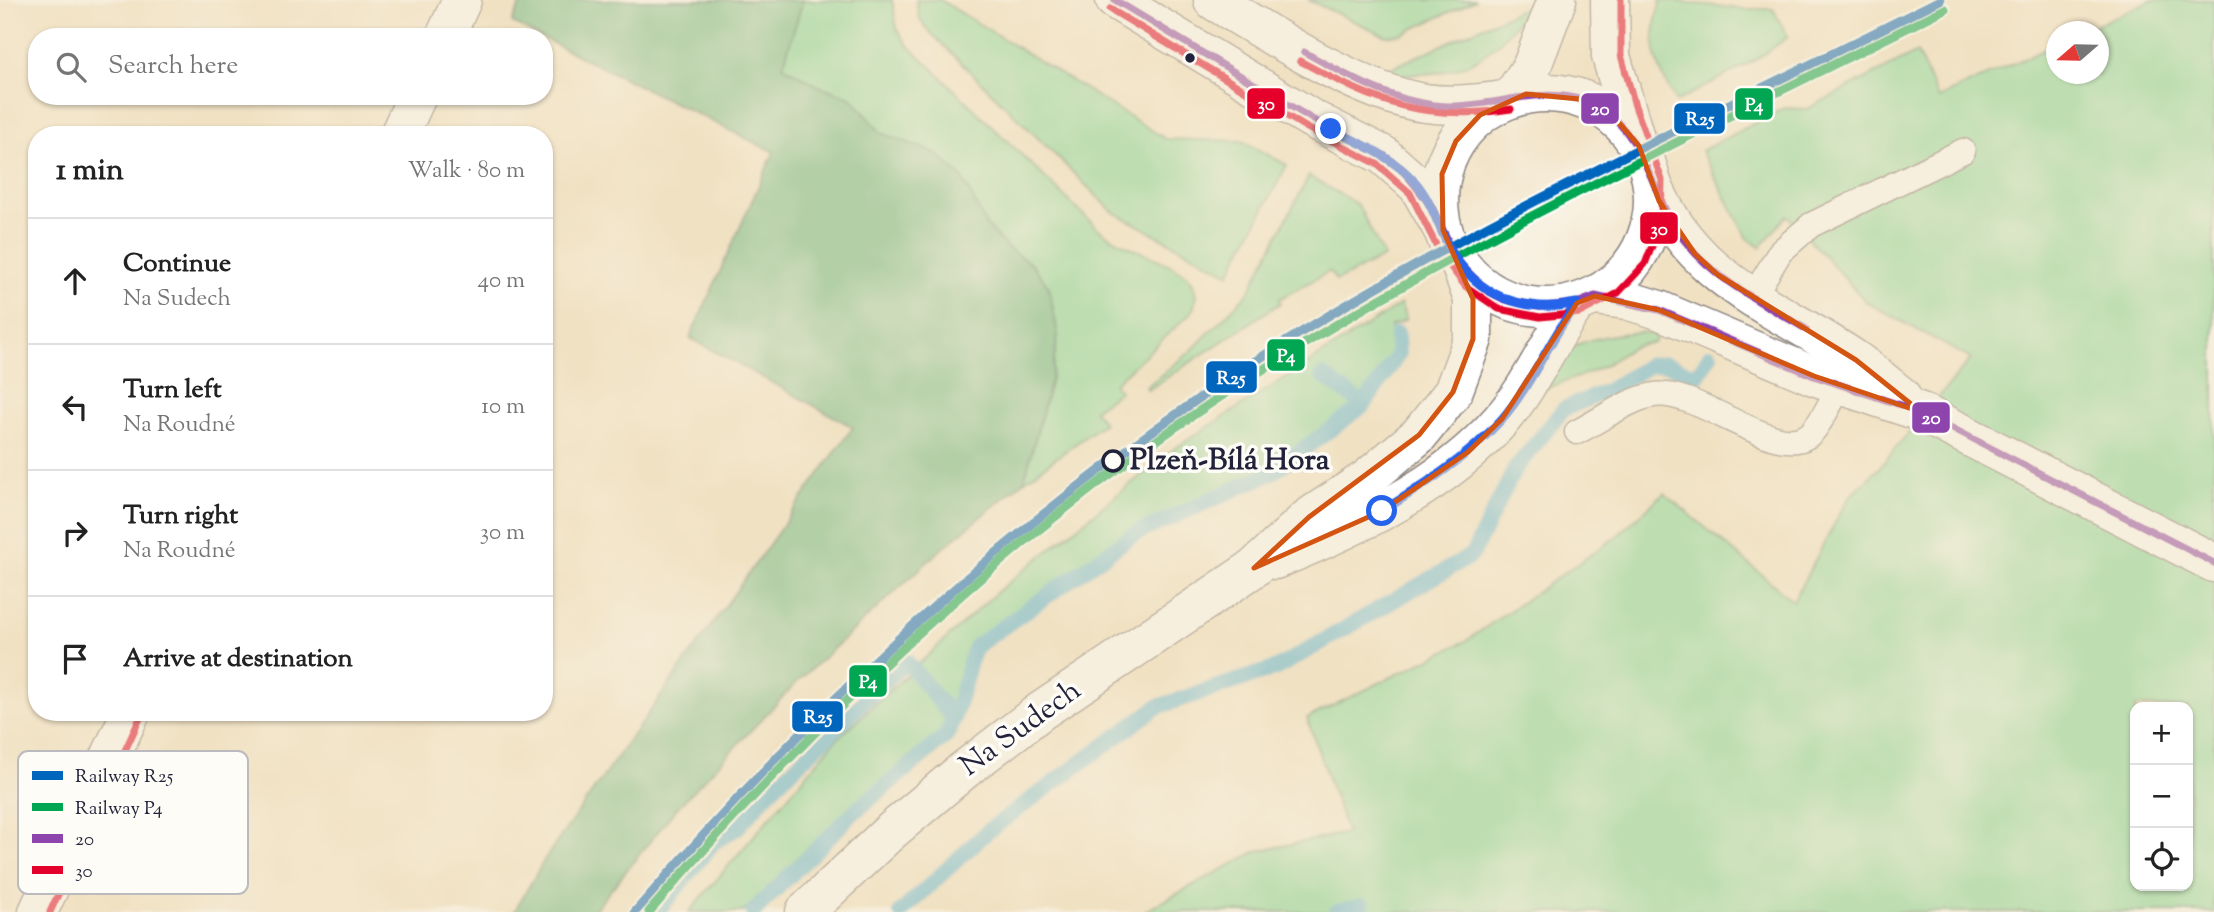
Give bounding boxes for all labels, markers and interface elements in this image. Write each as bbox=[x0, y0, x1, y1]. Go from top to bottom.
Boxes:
north arrow bbox=[2046, 21, 2109, 84]
search box bbox=[28, 28, 553, 105]
icon: search bbox=[52, 48, 90, 86]
text: Search here bbox=[108, 48, 238, 85]
unlabelled marker bbox=[1183, 51, 1197, 65]
line badge: 30 bbox=[1246, 87, 1286, 120]
line badge: P4 bbox=[1734, 87, 1774, 121]
text: 30 bbox=[1257, 92, 1275, 119]
line badge: 20 bbox=[1580, 92, 1620, 125]
text: P4 bbox=[1745, 93, 1764, 120]
text: 20 bbox=[1591, 97, 1609, 124]
line badge: R25 bbox=[1673, 102, 1726, 135]
text: R25 bbox=[1685, 107, 1715, 134]
route end bbox=[1315, 113, 1346, 144]
text: 1 min bbox=[56, 150, 124, 193]
text: Walk · 80 m bbox=[408, 155, 525, 188]
line badge: 30 bbox=[1639, 211, 1679, 245]
text: 30 bbox=[1650, 217, 1668, 244]
text: Continue bbox=[123, 246, 231, 283]
icon: ahead bbox=[56, 262, 94, 300]
text: 40 m bbox=[478, 265, 525, 298]
text: Na Sudech bbox=[123, 283, 231, 316]
line badge: P4 bbox=[1266, 338, 1306, 372]
text: P4 bbox=[1277, 344, 1296, 371]
line badge: R25 bbox=[1205, 360, 1258, 394]
text: R25 bbox=[1216, 366, 1246, 393]
text: Turn left bbox=[123, 372, 222, 409]
icon: left bbox=[56, 388, 94, 426]
text: 10 m bbox=[481, 391, 525, 424]
line badge: 20 bbox=[1911, 401, 1951, 434]
text: 20 bbox=[1922, 406, 1940, 433]
text: Na Roudné bbox=[123, 409, 236, 442]
place label: Plzeň-Bílá Hora bbox=[1130, 440, 1330, 483]
marker: Plzeň-Bílá Hora bbox=[1102, 450, 1124, 472]
route start bbox=[1366, 495, 1397, 526]
text: Turn right bbox=[123, 498, 238, 535]
icon: right bbox=[56, 514, 94, 552]
text: 30 m bbox=[480, 517, 525, 550]
text: Na Roudné bbox=[123, 535, 236, 568]
icon: arrive bbox=[56, 640, 94, 678]
text: Arrive at destination bbox=[123, 641, 353, 678]
line badge: P4 bbox=[848, 664, 888, 698]
text: P4 bbox=[859, 670, 878, 697]
street label: Na Sudech bbox=[951, 670, 1091, 788]
line badge: R25 bbox=[791, 700, 844, 733]
map controls bbox=[2130, 702, 2193, 891]
button: + bbox=[2130, 702, 2193, 765]
text: R25 bbox=[803, 705, 833, 732]
legend bbox=[18, 751, 248, 894]
text: Railway R25 bbox=[75, 764, 174, 791]
button: − bbox=[2130, 765, 2193, 828]
text: Railway P4 bbox=[75, 796, 163, 823]
text: 20 bbox=[75, 827, 94, 854]
button: locate bbox=[2130, 828, 2193, 891]
text: 30 bbox=[75, 859, 93, 886]

